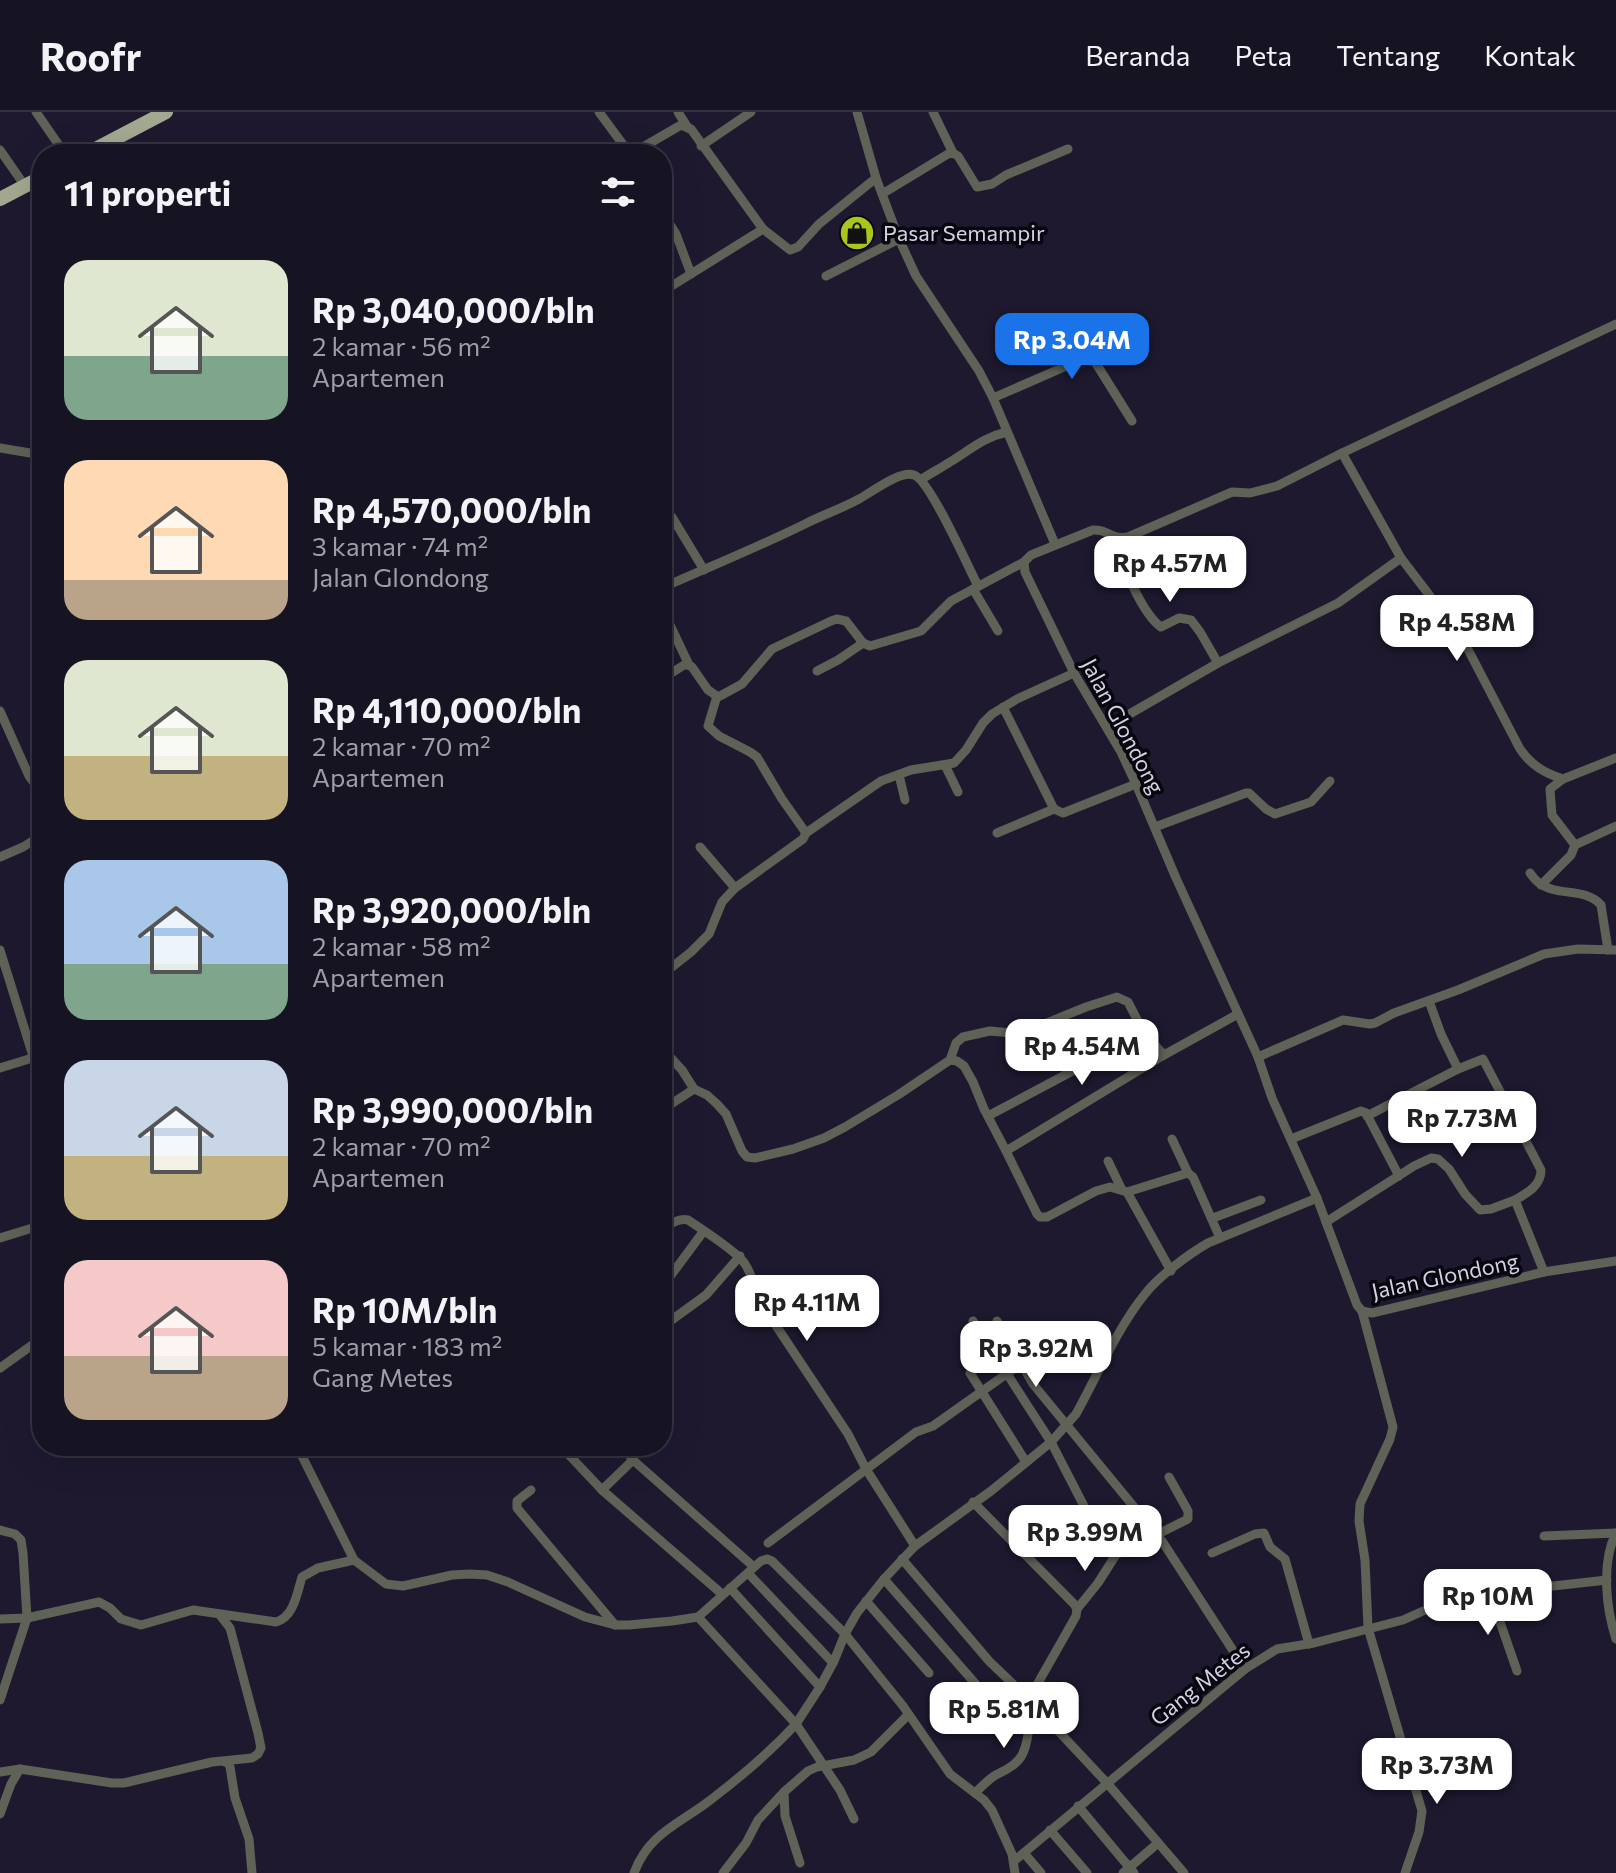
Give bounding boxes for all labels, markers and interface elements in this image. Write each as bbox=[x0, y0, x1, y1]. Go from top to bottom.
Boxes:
text: Roofr bbox=[40, 32, 141, 79]
text: Beranda bbox=[1085, 38, 1190, 72]
text: Peta bbox=[1234, 38, 1292, 72]
text: Tentang bbox=[1336, 38, 1440, 72]
text: Kontak bbox=[1484, 38, 1576, 72]
icon: filters bbox=[596, 170, 640, 214]
text: 11 properti bbox=[64, 171, 231, 213]
shop icon: Pasar Semampir bbox=[838, 214, 876, 252]
place label: Pasar Semampir bbox=[883, 219, 1045, 246]
text: Rp 3,040,000/bln bbox=[312, 288, 595, 330]
icon: home bbox=[128, 292, 224, 388]
pin: Rp 3.04M bbox=[989, 313, 1155, 381]
text: Rp 3.04M bbox=[1013, 323, 1131, 354]
text: 2 kamar · 56 m² bbox=[312, 330, 491, 361]
text: Apartemen bbox=[312, 361, 445, 392]
text: Rp 4,570,000/bln bbox=[312, 488, 591, 530]
icon: home bbox=[128, 492, 224, 588]
text: 3 kamar · 74 m² bbox=[312, 530, 488, 561]
pin: Rp 4.57M bbox=[1087, 536, 1253, 604]
text: Rp 4.57M bbox=[1112, 546, 1228, 577]
text: Jalan Glondong bbox=[312, 561, 489, 592]
pin: Rp 4.58M bbox=[1374, 595, 1540, 663]
text: Rp 4.58M bbox=[1398, 605, 1516, 636]
street label: Jalan Glondong bbox=[1076, 653, 1171, 798]
text: Rp 4,110,000/bln bbox=[312, 688, 581, 730]
icon: home bbox=[128, 692, 224, 788]
text: 2 kamar · 70 m² bbox=[312, 730, 491, 761]
text: Apartemen bbox=[312, 761, 445, 792]
text: Rp 3,920,000/bln bbox=[312, 888, 591, 930]
icon: home bbox=[128, 892, 224, 988]
text: 2 kamar · 58 m² bbox=[312, 930, 491, 961]
text: Apartemen bbox=[312, 961, 445, 992]
pin: Rp 4.54M bbox=[999, 1019, 1165, 1087]
text: Rp 4.54M bbox=[1023, 1029, 1141, 1060]
text: Rp 3,990,000/bln bbox=[312, 1088, 593, 1130]
pin: Rp 7.73M bbox=[1379, 1091, 1545, 1159]
icon: home bbox=[128, 1092, 224, 1188]
text: Rp 7.73M bbox=[1406, 1101, 1518, 1132]
text: 2 kamar · 70 m² bbox=[312, 1130, 491, 1161]
text: Apartemen bbox=[312, 1161, 445, 1192]
street label: Jalan Glondong bbox=[1369, 1247, 1521, 1304]
pin: Rp 4.11M bbox=[724, 1275, 890, 1343]
text: Rp 4.11M bbox=[753, 1285, 861, 1316]
text: Rp 10M/bln bbox=[312, 1288, 497, 1330]
icon: home bbox=[128, 1292, 224, 1388]
pin: Rp 3.92M bbox=[953, 1321, 1119, 1389]
text: 5 kamar · 183 m² bbox=[312, 1330, 502, 1361]
text: Rp 3.92M bbox=[978, 1331, 1094, 1362]
text: Gang Metes bbox=[312, 1361, 453, 1392]
pin: Rp 3.99M bbox=[1002, 1505, 1168, 1573]
text: Rp 3.99M bbox=[1027, 1515, 1143, 1546]
pin: Rp 10M bbox=[1423, 1569, 1553, 1637]
text: Rp 10M bbox=[1442, 1579, 1534, 1610]
street label: Gang Metes bbox=[1144, 1636, 1255, 1731]
pin: Rp 5.81M bbox=[921, 1682, 1087, 1750]
text: Rp 5.81M bbox=[948, 1692, 1060, 1723]
pin: Rp 3.73M bbox=[1354, 1738, 1520, 1806]
text: Rp 3.73M bbox=[1380, 1748, 1494, 1779]

